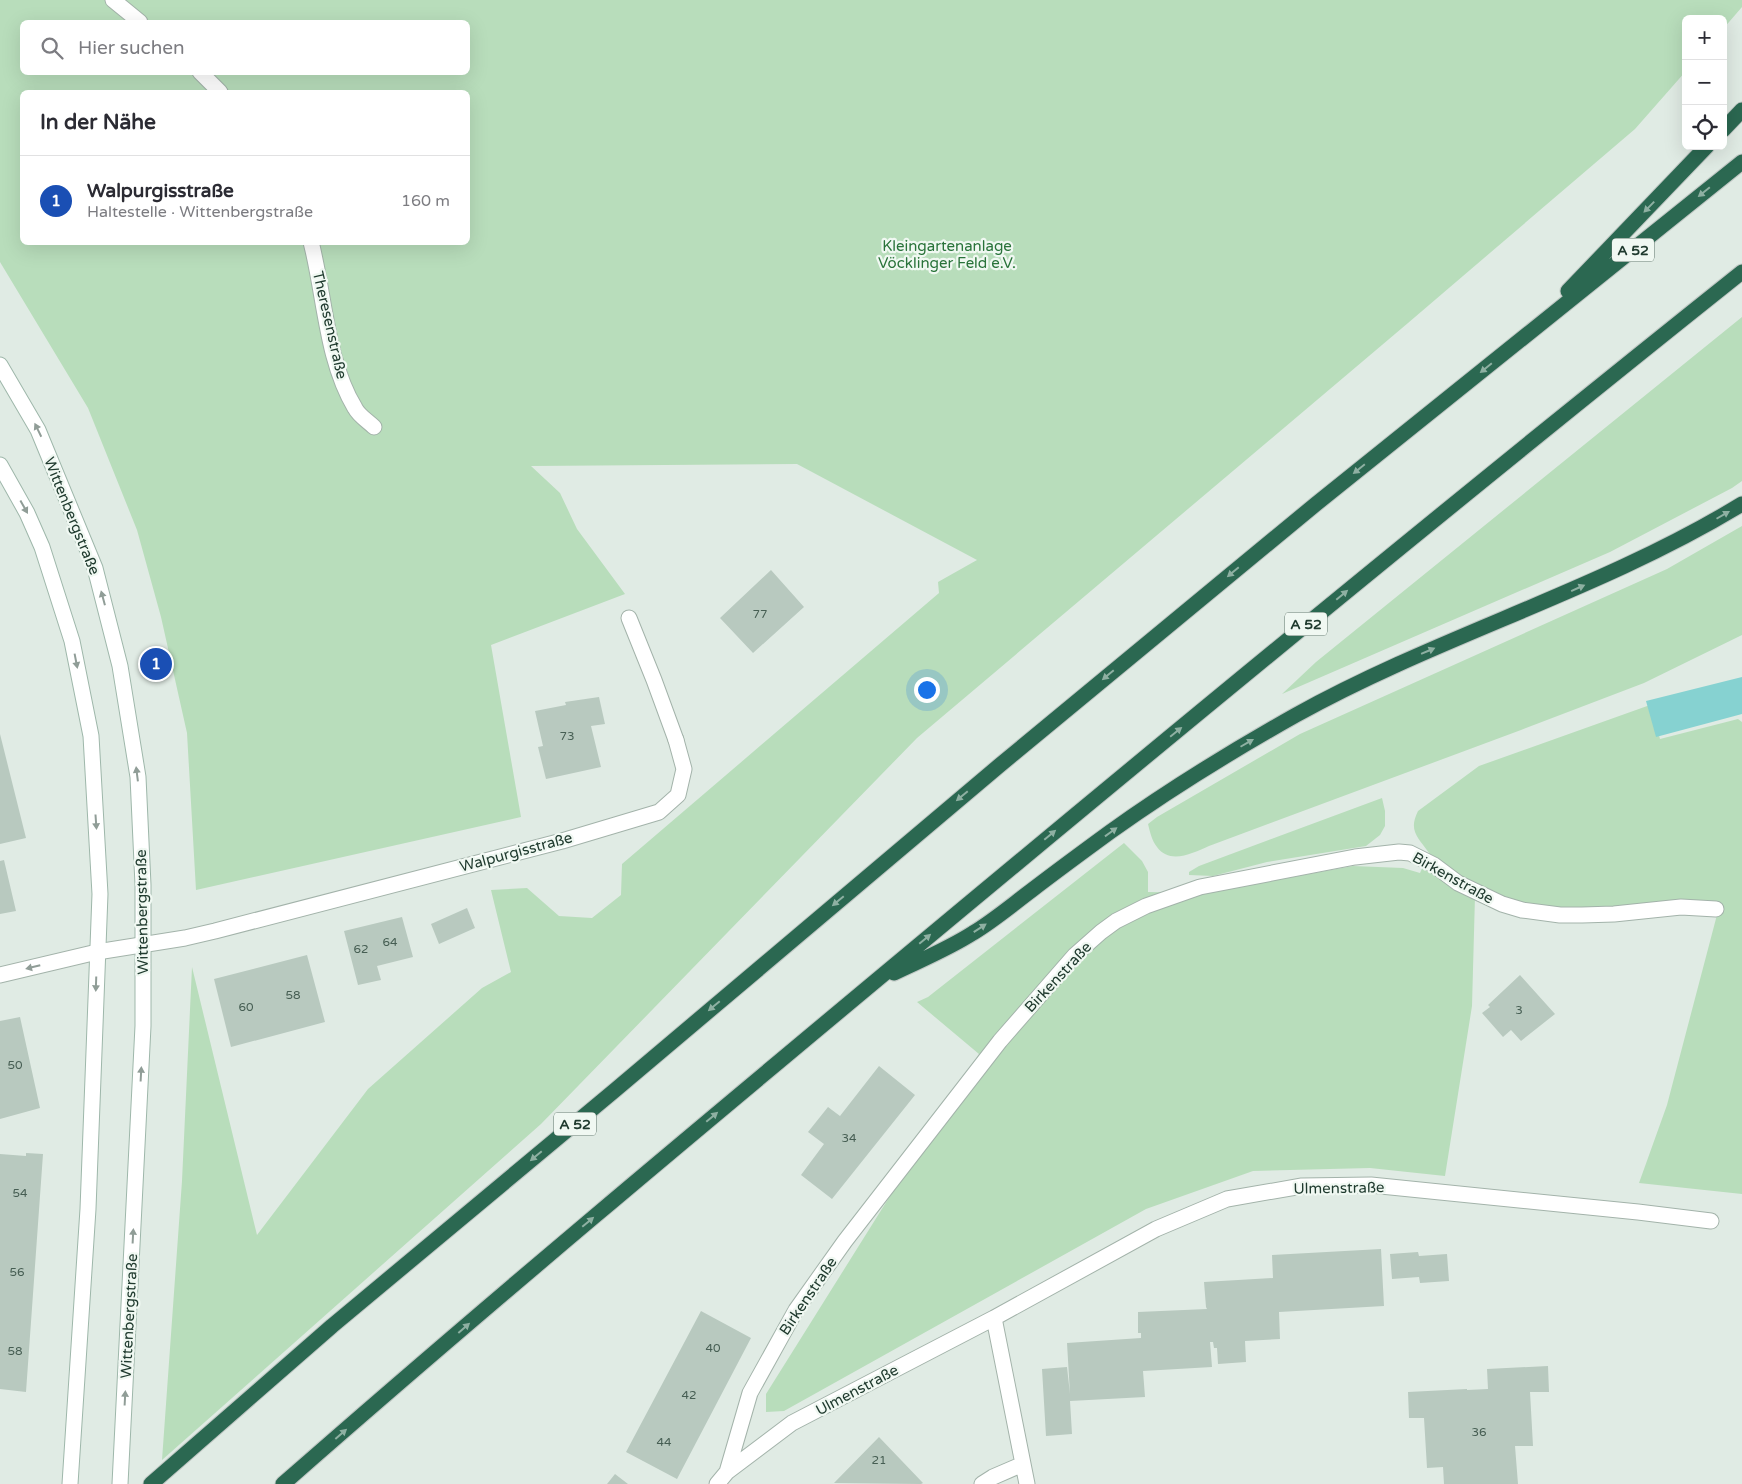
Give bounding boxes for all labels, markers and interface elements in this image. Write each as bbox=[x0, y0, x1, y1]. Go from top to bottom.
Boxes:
map controls bbox=[1682, 15, 1727, 150]
button: + bbox=[1682, 15, 1727, 60]
search box bbox=[20, 20, 470, 75]
icon: search bbox=[38, 34, 66, 62]
text: Hier suchen bbox=[78, 37, 185, 59]
button: − bbox=[1682, 60, 1727, 105]
button: locate bbox=[1682, 105, 1727, 150]
text: In der Nähe bbox=[40, 110, 156, 135]
text: Walpurgisstraße bbox=[87, 180, 234, 202]
one-way arrow bbox=[1698, 187, 1711, 198]
text: 1 bbox=[51, 191, 61, 211]
text: 160 m bbox=[401, 191, 450, 211]
one-way arrow bbox=[1643, 200, 1655, 212]
text: Haltestelle · Wittenbergstraße bbox=[87, 202, 313, 222]
park label: Kleingartenanlage Vöcklinger Feld e.V. bbox=[878, 237, 1016, 272]
road number: A 52 bbox=[1612, 238, 1654, 262]
street label: Theresenstraße bbox=[309, 269, 351, 381]
one-way arrow bbox=[1480, 363, 1493, 374]
one-way arrow bbox=[33, 423, 41, 437]
street label: Wittenbergstraße bbox=[40, 455, 104, 577]
one-way arrow bbox=[1353, 464, 1366, 475]
one-way arrow bbox=[20, 500, 28, 515]
one-way arrow bbox=[1715, 511, 1730, 519]
one-way arrow bbox=[1227, 566, 1239, 577]
one-way arrow bbox=[1571, 583, 1585, 591]
one-way arrow bbox=[98, 590, 106, 605]
one-way arrow bbox=[1335, 590, 1348, 601]
house number: 77 bbox=[752, 607, 768, 621]
road number: A 52 bbox=[1285, 612, 1327, 636]
pin: 1 bbox=[140, 645, 172, 683]
one-way arrow bbox=[1421, 647, 1435, 655]
one-way arrow bbox=[72, 653, 80, 668]
one-way arrow bbox=[1101, 670, 1114, 681]
your location bbox=[914, 677, 940, 703]
one-way arrow bbox=[1170, 727, 1182, 738]
house number: 73 bbox=[559, 729, 575, 743]
one-way arrow bbox=[1240, 739, 1254, 747]
one-way arrow bbox=[133, 766, 141, 782]
one-way arrow bbox=[956, 791, 969, 802]
one-way arrow bbox=[93, 814, 101, 830]
one-way arrow bbox=[1104, 827, 1118, 837]
street label: Walpurgisstraße bbox=[458, 828, 574, 876]
one-way arrow bbox=[1044, 830, 1056, 841]
street label: Birkenstraße bbox=[1409, 848, 1497, 908]
street label: Wittenbergstraße bbox=[132, 849, 152, 975]
one-way arrow bbox=[832, 896, 845, 907]
one-way arrow bbox=[974, 924, 987, 933]
one-way arrow bbox=[919, 934, 932, 945]
house number: 64 bbox=[382, 935, 398, 949]
street label: Birkenstraße bbox=[1021, 938, 1095, 1016]
house number: 62 bbox=[353, 942, 369, 956]
one-way arrow bbox=[25, 963, 40, 971]
one-way arrow bbox=[92, 976, 100, 992]
house number: 58 bbox=[285, 988, 301, 1002]
house number: 60 bbox=[238, 1000, 254, 1014]
one-way arrow bbox=[708, 1001, 721, 1012]
house number: 3 bbox=[1515, 1003, 1523, 1017]
house number: 50 bbox=[7, 1058, 23, 1072]
one-way arrow bbox=[137, 1065, 145, 1081]
road number: A 52 bbox=[554, 1112, 596, 1136]
one-way arrow bbox=[705, 1112, 718, 1123]
house number: 34 bbox=[841, 1131, 857, 1145]
one-way arrow bbox=[530, 1150, 543, 1161]
street label: Ulmenstraße bbox=[1293, 1178, 1385, 1198]
house number: 54 bbox=[12, 1186, 28, 1200]
one-way arrow bbox=[581, 1217, 594, 1228]
one-way arrow bbox=[129, 1228, 137, 1244]
street label: Wittenbergstraße bbox=[117, 1253, 141, 1379]
street label: Birkenstraße bbox=[775, 1254, 841, 1338]
house number: 56 bbox=[9, 1265, 25, 1279]
one-way arrow bbox=[458, 1322, 470, 1334]
house number: 40 bbox=[705, 1341, 721, 1355]
house number: 58 bbox=[7, 1344, 23, 1358]
street label: Ulmenstraße bbox=[813, 1361, 901, 1419]
house number: 42 bbox=[681, 1388, 697, 1402]
one-way arrow bbox=[122, 1390, 130, 1406]
house number: 36 bbox=[1471, 1425, 1487, 1439]
one-way arrow bbox=[334, 1428, 347, 1439]
house number: 44 bbox=[656, 1435, 672, 1449]
house number: 21 bbox=[871, 1453, 887, 1467]

